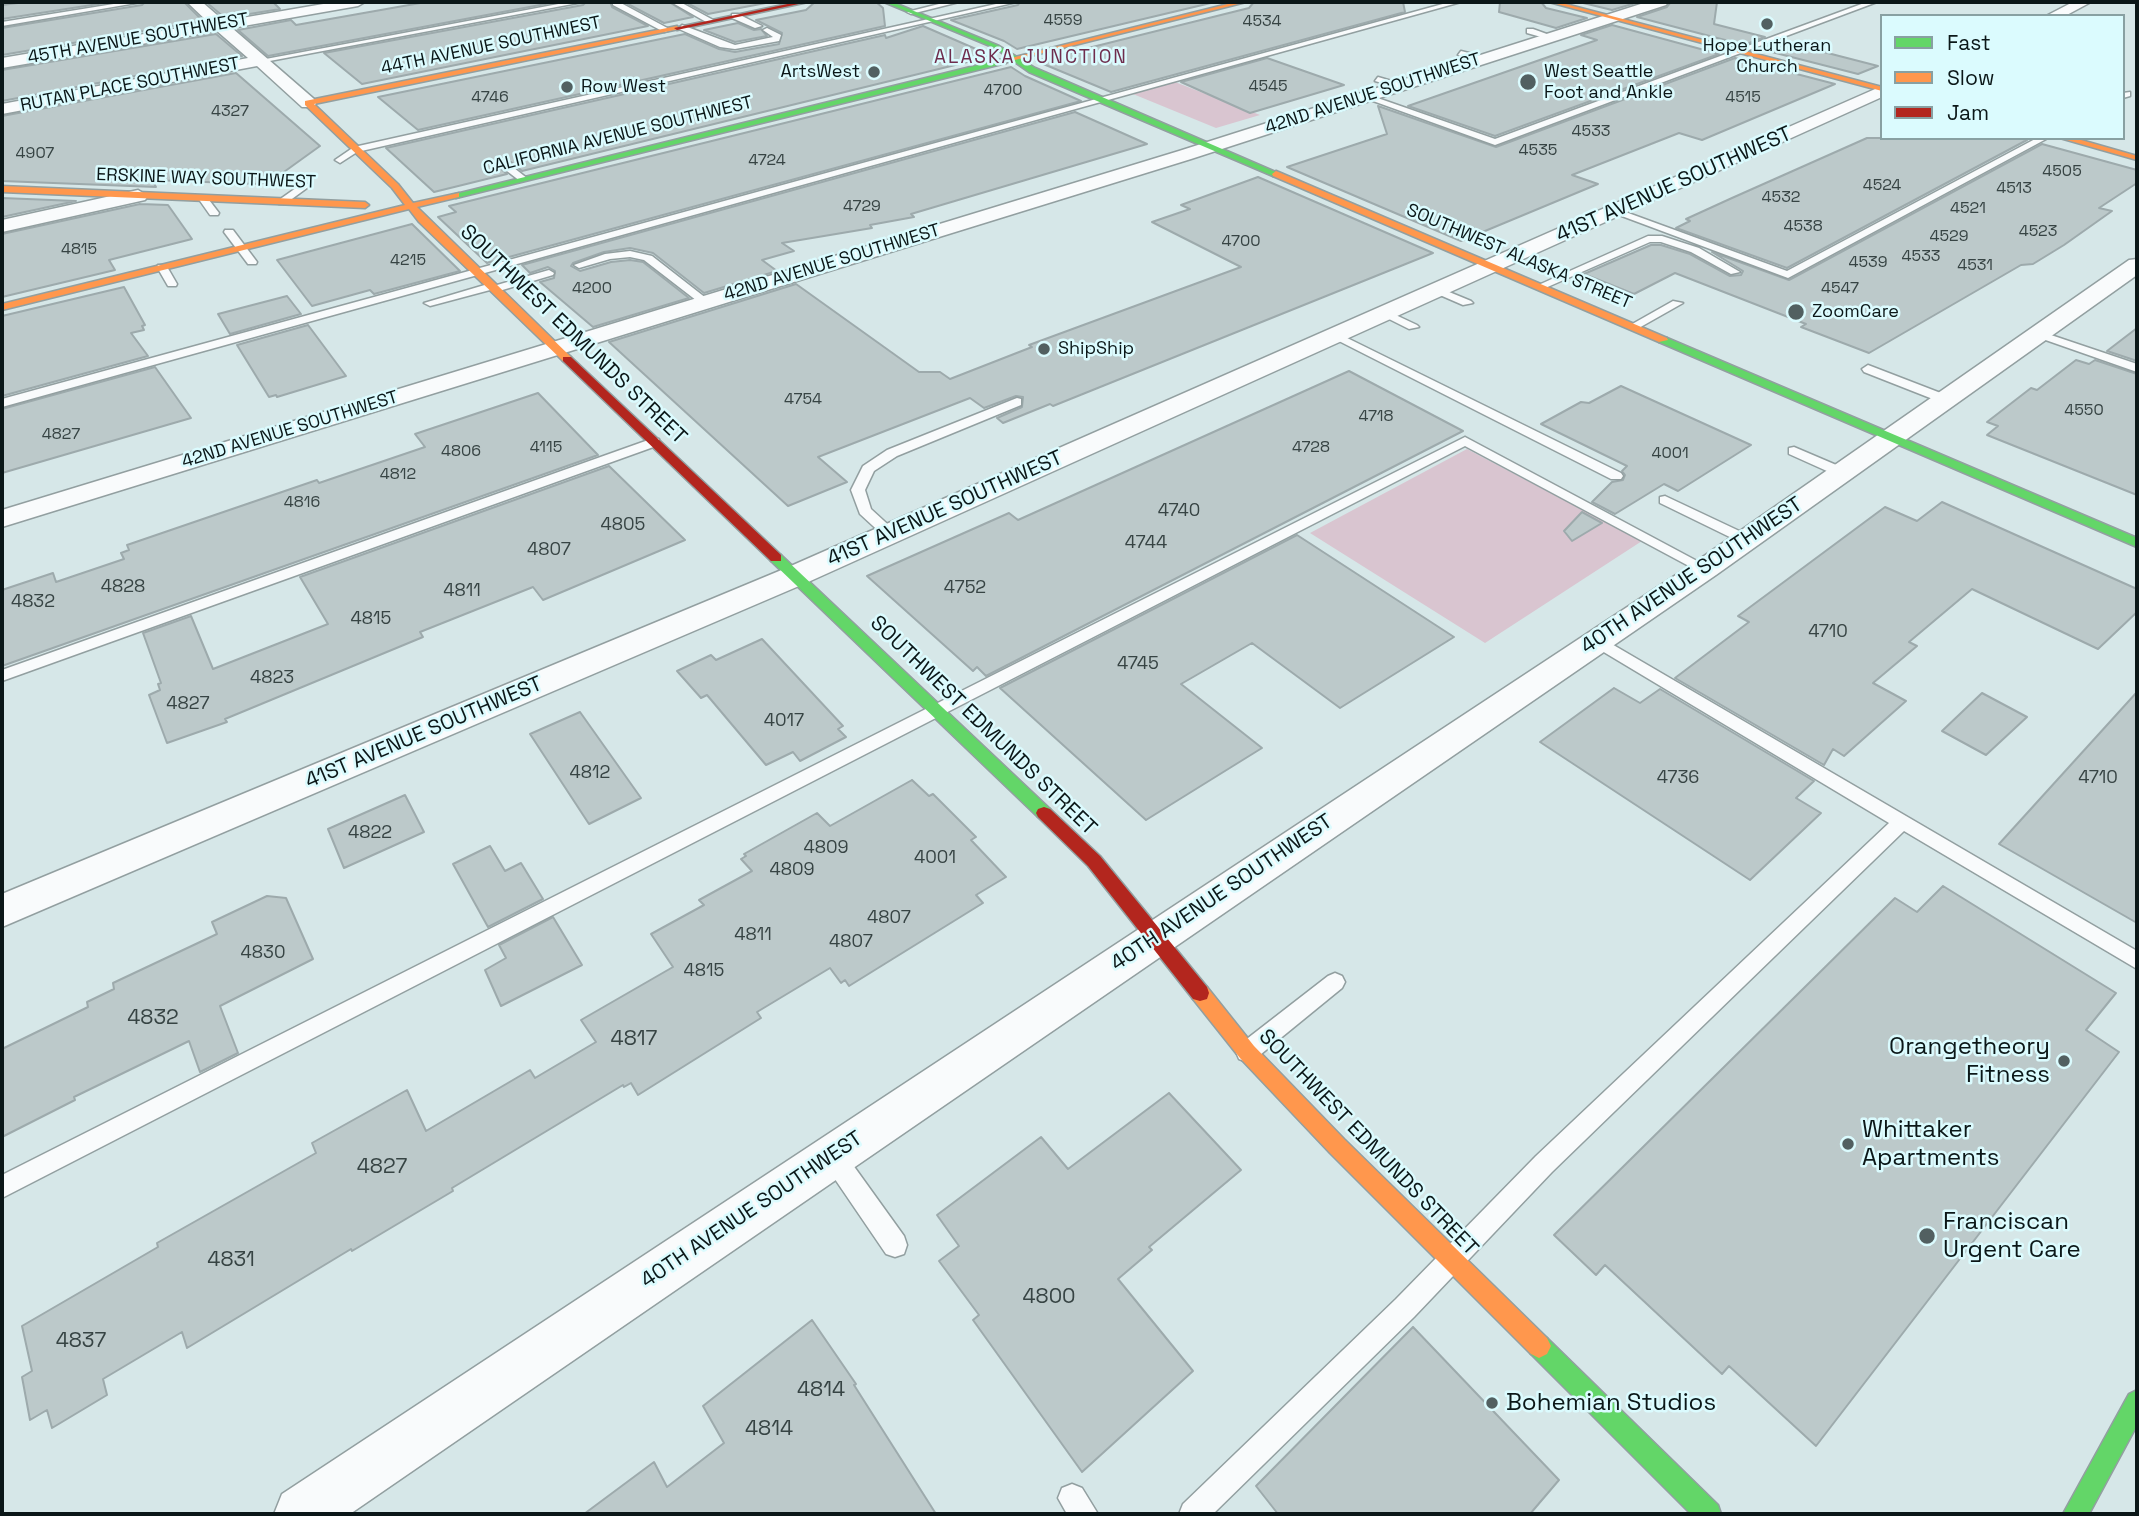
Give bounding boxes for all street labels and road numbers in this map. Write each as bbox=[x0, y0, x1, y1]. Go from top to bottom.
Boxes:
street label: 45TH AVENUE SOUTHWEST bbox=[26, 9, 250, 69]
street label: 44TH AVENUE SOUTHWEST bbox=[379, 12, 603, 80]
street label: 42ND AVENUE SOUTHWEST bbox=[1262, 49, 1484, 139]
street label: RUTAN PLACE SOUTHWEST bbox=[18, 53, 242, 117]
street label: CALIFORNIA AVENUE SOUTHWEST bbox=[481, 92, 755, 180]
street label: 41ST AVENUE SOUTHWEST bbox=[1552, 122, 1796, 248]
street label: ERSKINE WAY SOUTHWEST bbox=[96, 164, 316, 194]
street label: SOUTHWEST ALASKA STREET bbox=[1403, 200, 1635, 314]
street label: SOUTHWEST EDMUNDS STREET bbox=[455, 220, 691, 450]
street label: 42ND AVENUE SOUTHWEST bbox=[721, 220, 943, 306]
street label: 42ND AVENUE SOUTHWEST bbox=[179, 387, 401, 473]
street label: 41ST AVENUE SOUTHWEST bbox=[823, 446, 1067, 572]
street label: 40TH AVENUE SOUTHWEST bbox=[1576, 492, 1808, 660]
street label: SOUTHWEST EDMUNDS STREET bbox=[865, 611, 1101, 841]
street label: 41ST AVENUE SOUTHWEST bbox=[302, 672, 546, 794]
street label: 40TH AVENUE SOUTHWEST bbox=[1106, 809, 1338, 977]
street label: SOUTHWEST EDMUNDS STREET bbox=[1253, 1025, 1483, 1261]
street label: 40TH AVENUE SOUTHWEST bbox=[636, 1126, 868, 1294]

